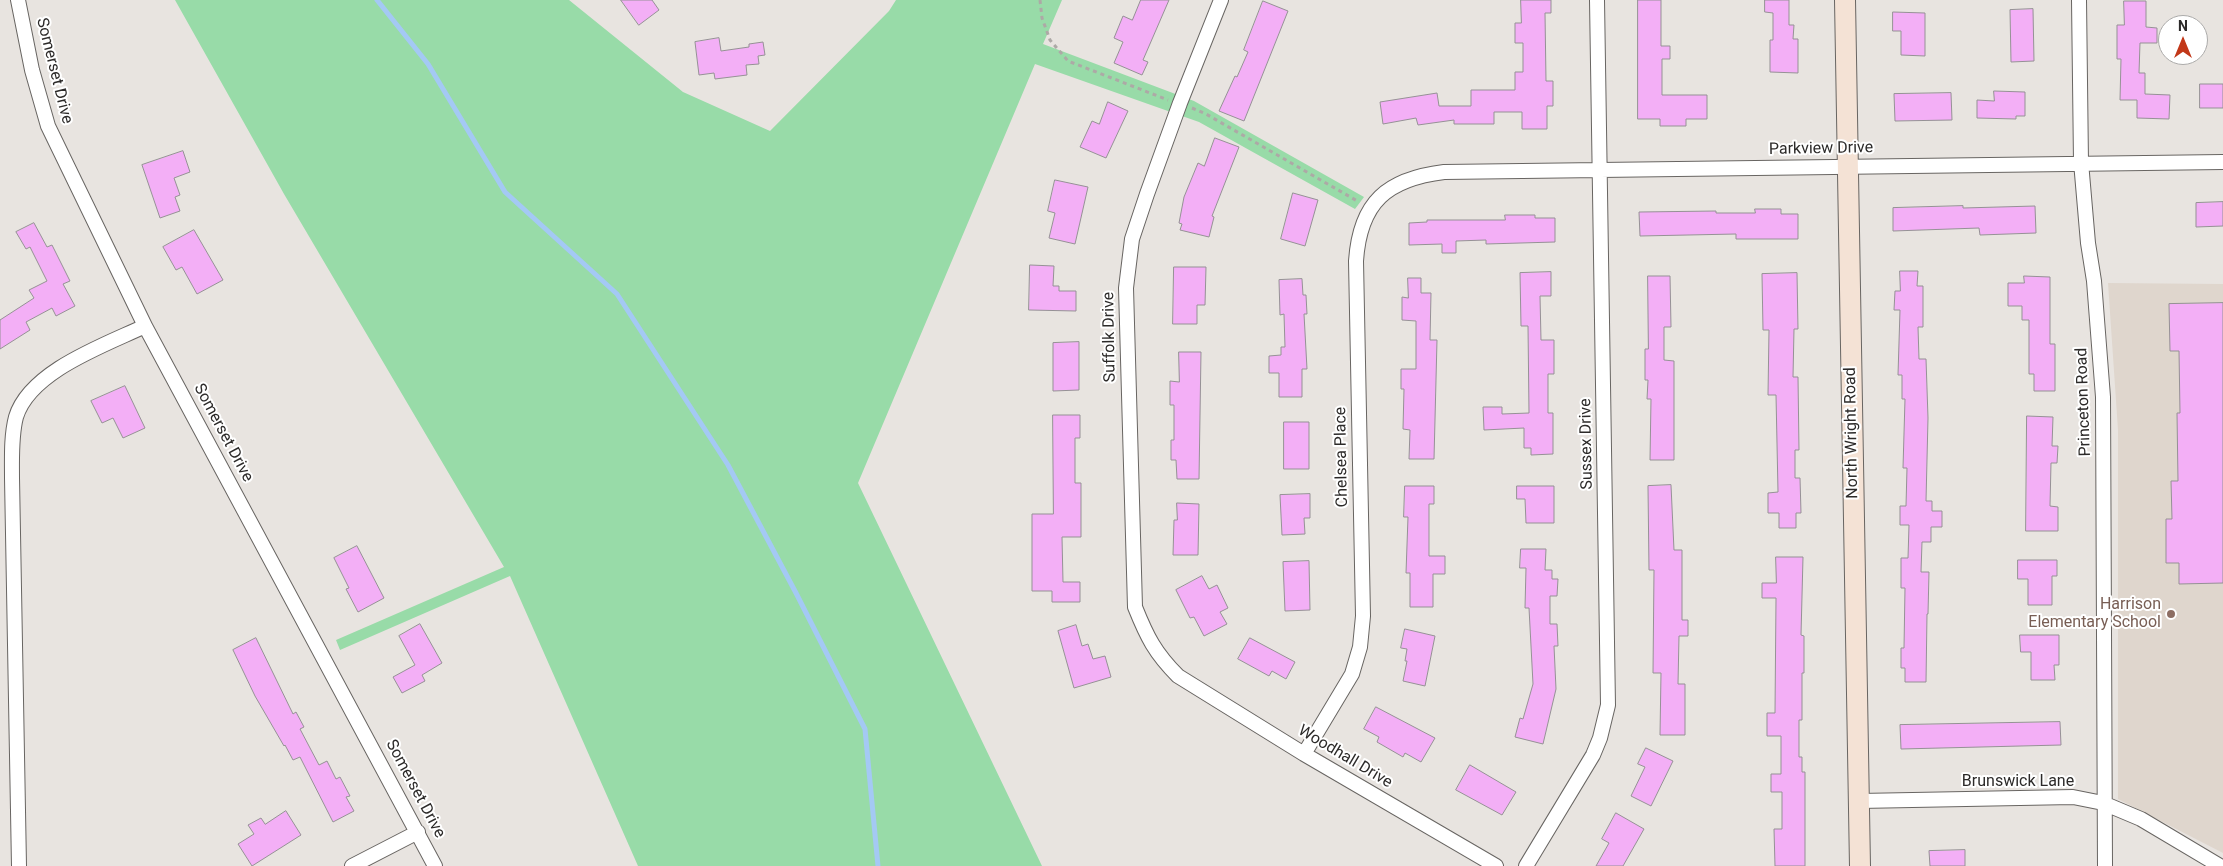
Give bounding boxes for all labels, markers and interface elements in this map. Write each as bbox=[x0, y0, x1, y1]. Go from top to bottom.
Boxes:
north arrow bbox=[2158, 15, 2208, 65]
street label: Somerset Drive bbox=[32, 16, 76, 126]
text: N bbox=[2178, 18, 2188, 34]
street label: Parkview Drive bbox=[1769, 138, 1873, 160]
street label: Suffolk Drive bbox=[1100, 292, 1120, 382]
street label: Princeton Road bbox=[2073, 347, 2095, 457]
street label: North Wright Road bbox=[1841, 367, 1863, 499]
street label: Somerset Drive bbox=[189, 381, 257, 485]
street label: Sussex Drive bbox=[1577, 398, 1597, 490]
street label: Chelsea Place bbox=[1332, 407, 1352, 507]
place label: Harrison Elementary School bbox=[2028, 595, 2161, 633]
marker: Harrison Elementary School bbox=[2165, 608, 2177, 620]
street label: Woodhall Drive bbox=[1294, 721, 1396, 793]
street label: Somerset Drive bbox=[381, 737, 449, 841]
street label: Brunswick Lane bbox=[1962, 772, 2074, 792]

